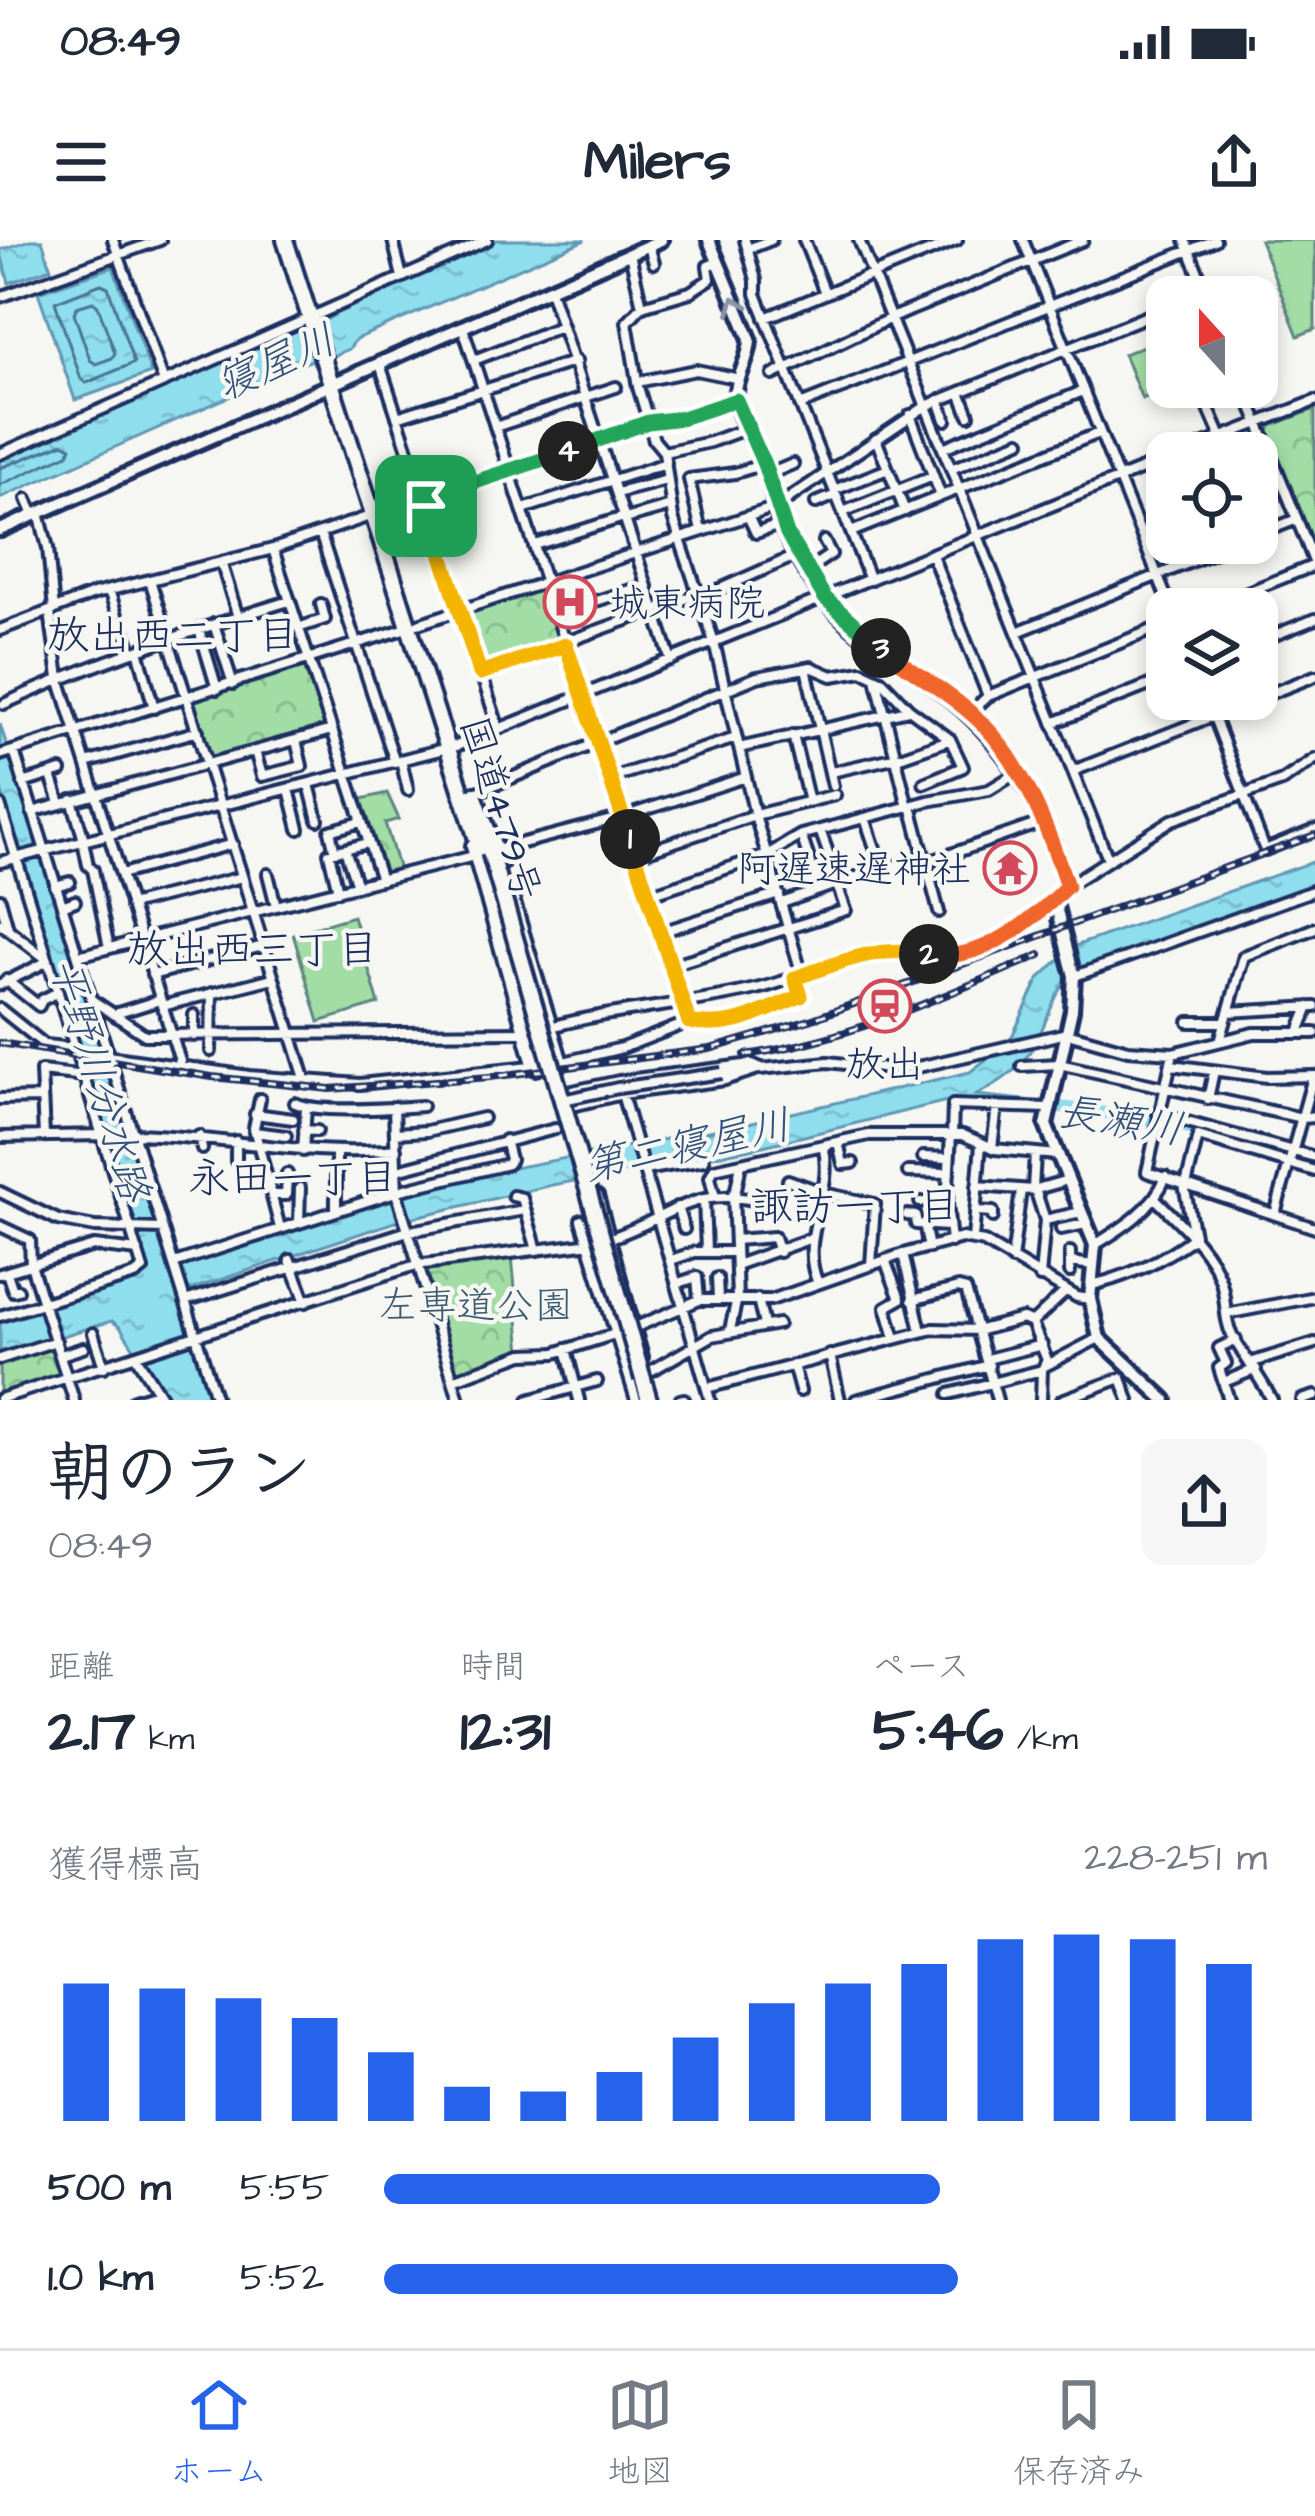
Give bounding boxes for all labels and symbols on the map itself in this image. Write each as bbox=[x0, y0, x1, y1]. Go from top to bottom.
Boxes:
north arrow bbox=[1146, 276, 1278, 408]
one-way arrow bbox=[726, 295, 750, 316]
water label: 寝屋川 bbox=[207, 312, 346, 416]
pin: 4 bbox=[538, 421, 598, 481]
pin bbox=[375, 455, 477, 557]
hospital icon: 城東病院 bbox=[542, 574, 598, 630]
place label: 城東病院 bbox=[609, 578, 765, 632]
district label: 放出西二丁目 bbox=[47, 608, 299, 666]
pin: 3 bbox=[851, 618, 911, 678]
street label: 国道479号 bbox=[446, 710, 553, 908]
pin: 1 bbox=[600, 809, 660, 869]
temple icon: 阿遅速遅神社 bbox=[982, 840, 1038, 896]
place label: 阿遅速遅神社 bbox=[737, 844, 971, 898]
district label: 放出西三丁目 bbox=[127, 922, 379, 980]
pin: 2 bbox=[899, 924, 959, 984]
water label: 平野川分水路 bbox=[34, 951, 163, 1211]
station icon: 放出 bbox=[857, 978, 913, 1034]
place label: 放出 bbox=[846, 1039, 924, 1093]
water label: 長瀬川 bbox=[1054, 1083, 1187, 1160]
water label: 第二寝屋川 bbox=[579, 1097, 796, 1197]
district label: 永田一丁目 bbox=[188, 1151, 398, 1209]
district label: 諏訪一丁目 bbox=[750, 1179, 960, 1237]
park label: 左専道公園 bbox=[378, 1280, 574, 1334]

